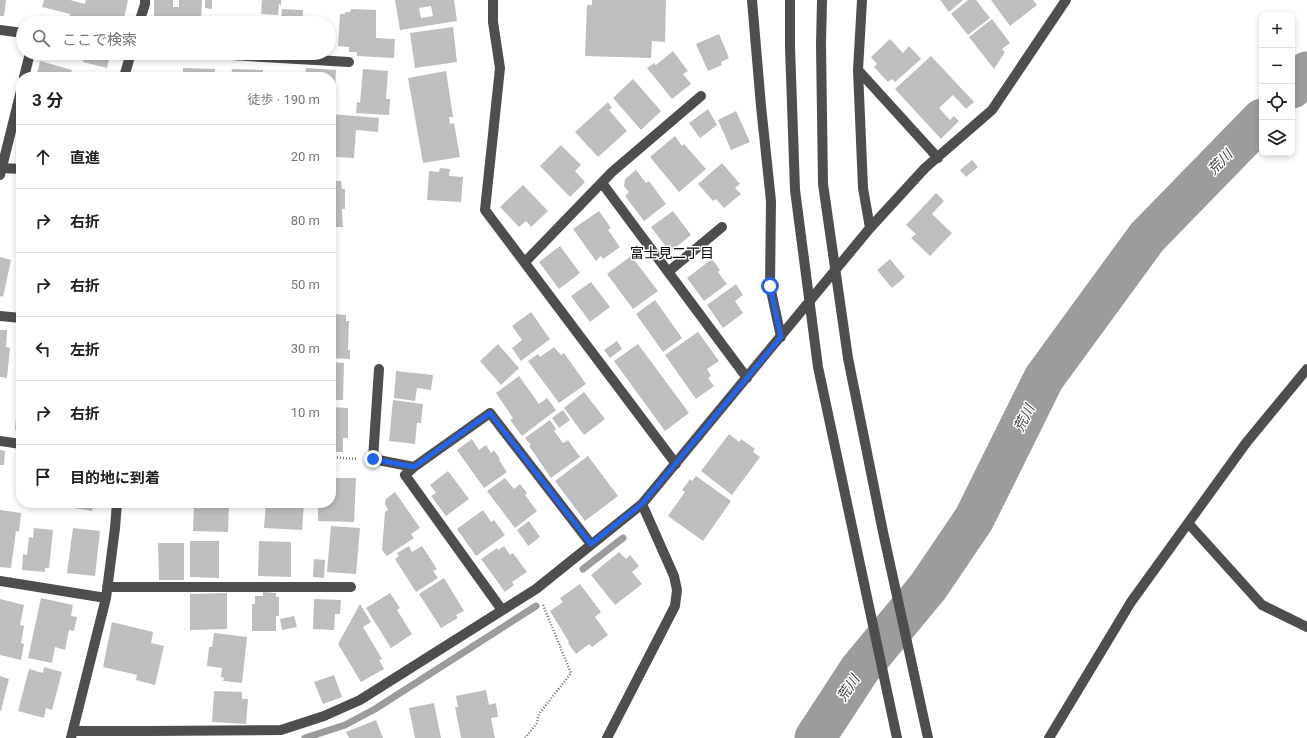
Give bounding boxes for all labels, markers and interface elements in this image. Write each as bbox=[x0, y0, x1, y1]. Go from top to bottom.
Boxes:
map controls bbox=[1259, 12, 1295, 156]
button: + bbox=[1259, 12, 1295, 48]
search box bbox=[16, 16, 336, 60]
icon: search bbox=[30, 27, 52, 49]
text: ここで検索 bbox=[62, 31, 137, 49]
button: − bbox=[1259, 48, 1295, 84]
button: locate bbox=[1259, 84, 1295, 120]
text: 3 分 bbox=[32, 90, 63, 110]
text: 徒歩 · 190 m bbox=[248, 92, 320, 107]
button: layers bbox=[1259, 120, 1295, 156]
water label: 荒川 bbox=[1205, 145, 1237, 178]
icon: ahead bbox=[32, 146, 54, 168]
text: 直進 bbox=[70, 149, 100, 167]
text: 20 m bbox=[291, 149, 320, 164]
icon: right bbox=[32, 210, 54, 232]
text: 右折 bbox=[70, 213, 100, 231]
text: 80 m bbox=[291, 213, 320, 228]
district label: 富士見二丁目 bbox=[630, 245, 714, 261]
icon: right bbox=[32, 274, 54, 296]
text: 右折 bbox=[70, 277, 100, 295]
text: 50 m bbox=[291, 277, 320, 292]
route start bbox=[761, 277, 779, 295]
icon: left bbox=[32, 338, 54, 360]
text: 左折 bbox=[70, 341, 100, 359]
text: 30 m bbox=[291, 341, 320, 356]
water label: 荒川 bbox=[1011, 400, 1038, 434]
icon: right bbox=[32, 402, 54, 424]
text: 右折 bbox=[70, 405, 100, 423]
text: 10 m bbox=[291, 405, 320, 420]
route end bbox=[364, 450, 382, 468]
icon: arrive bbox=[32, 466, 54, 488]
text: 目的地に到着 bbox=[70, 469, 160, 487]
water label: 荒川 bbox=[834, 670, 863, 704]

